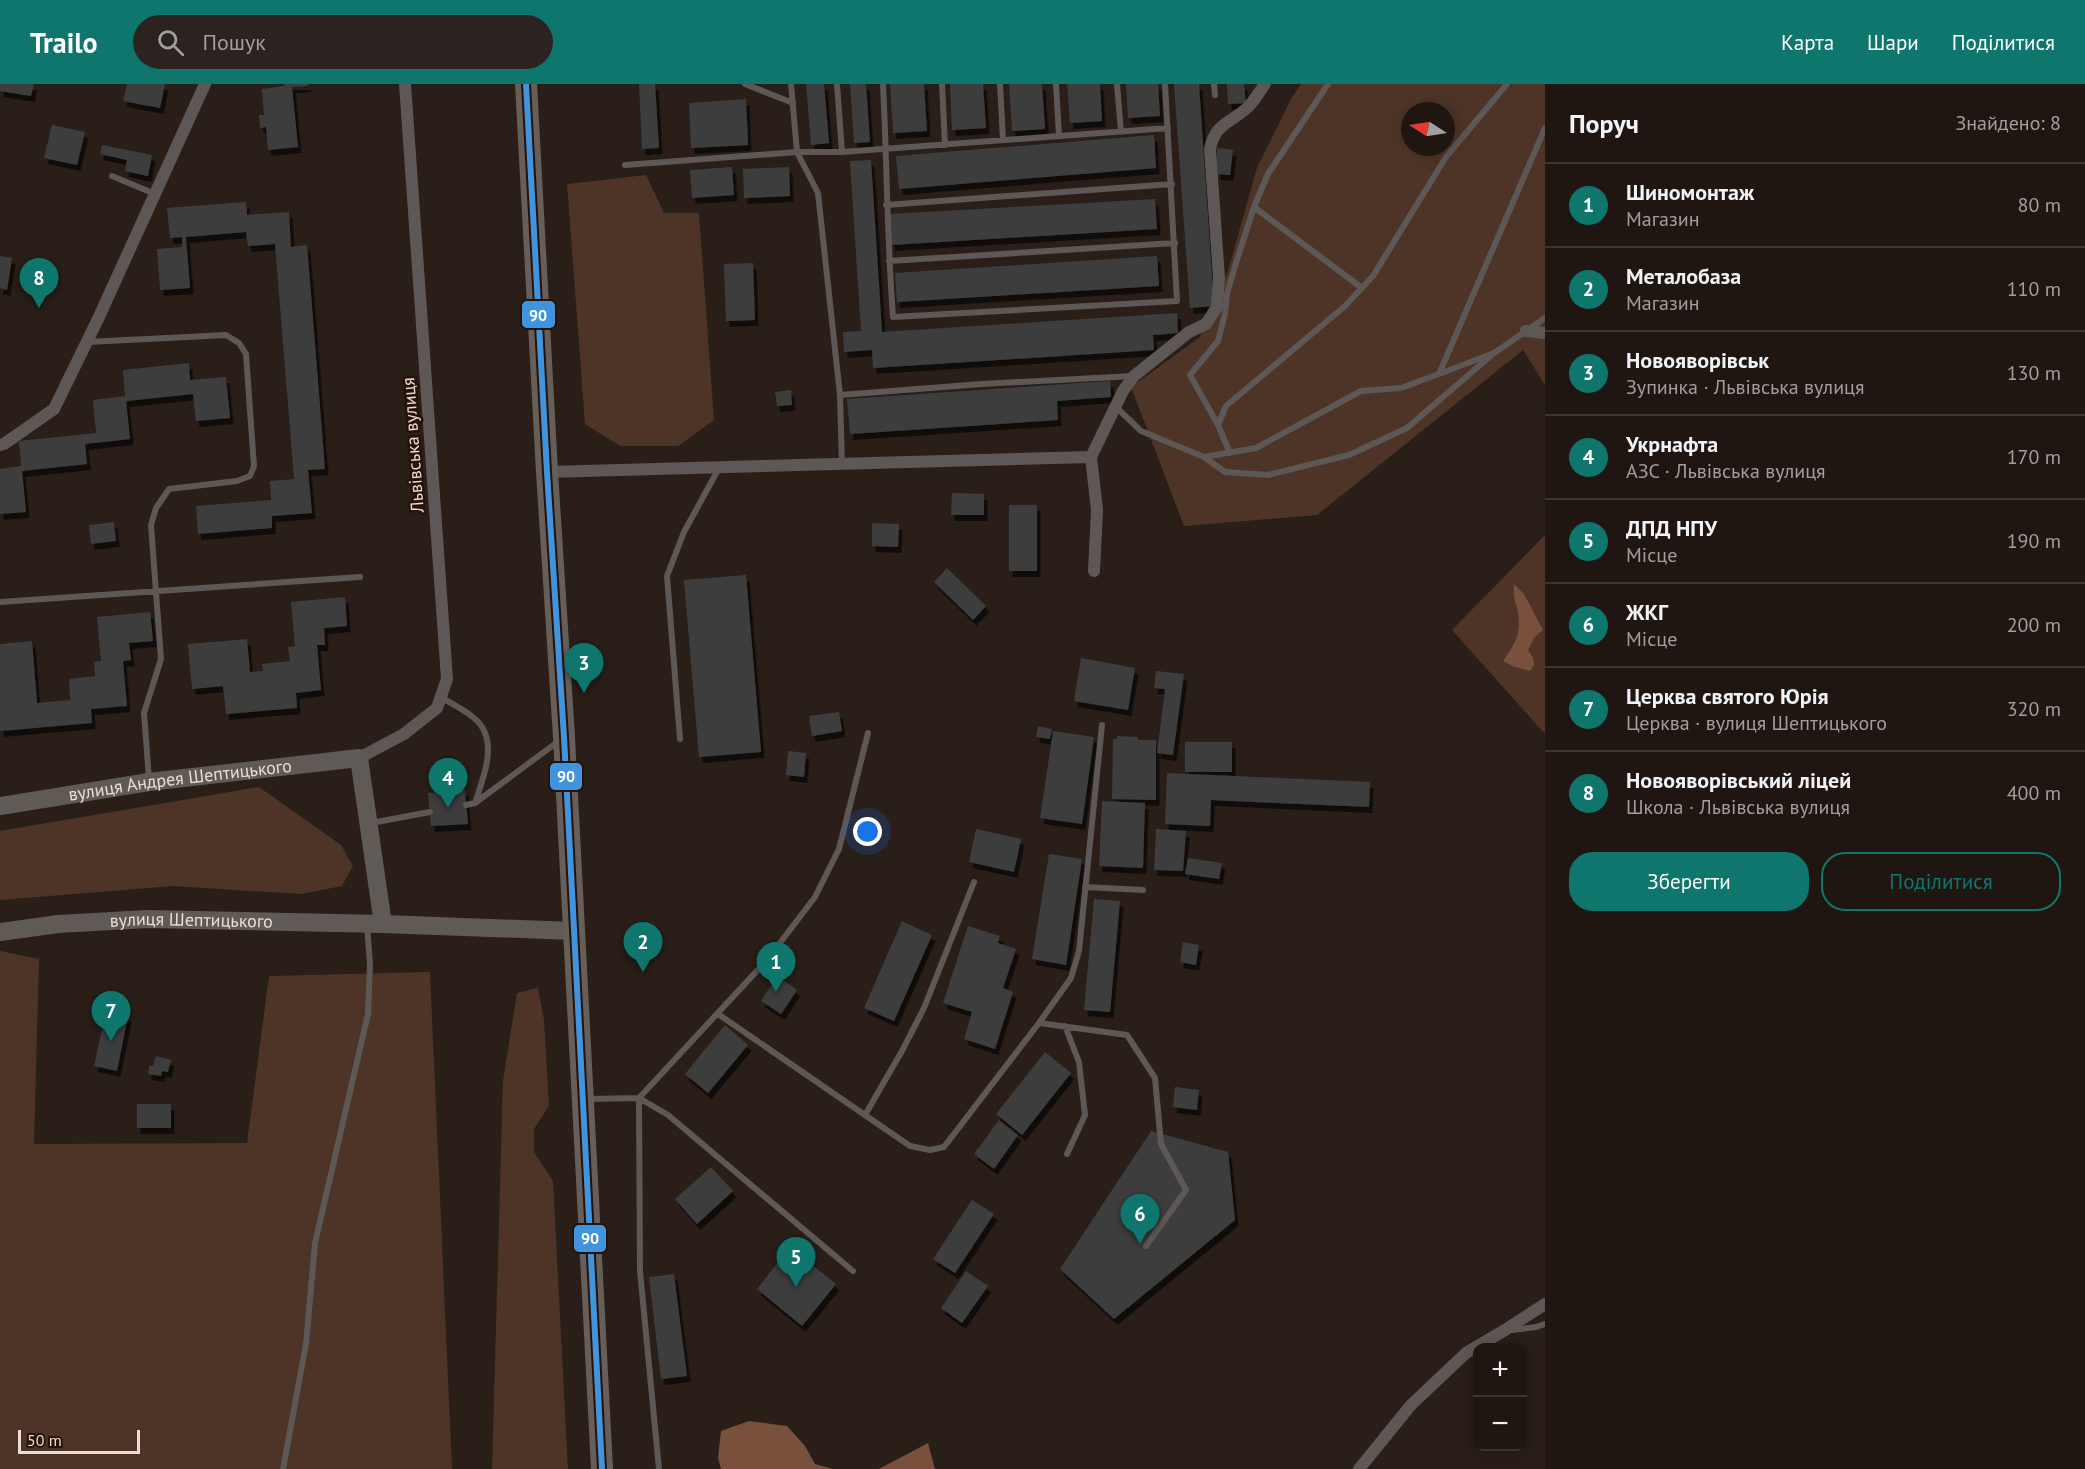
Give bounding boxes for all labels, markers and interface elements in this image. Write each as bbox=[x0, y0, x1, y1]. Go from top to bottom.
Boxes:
search box bbox=[133, 15, 553, 69]
text: Trailo bbox=[30, 24, 97, 61]
icon: search bbox=[154, 26, 187, 59]
text: Пошук bbox=[202, 28, 266, 56]
text: Карта bbox=[1781, 29, 1834, 56]
text: Шари bbox=[1867, 29, 1919, 56]
text: Поділитися bbox=[1952, 29, 2055, 56]
north arrow bbox=[1401, 102, 1455, 156]
text: Поруч bbox=[1569, 107, 1639, 140]
text: Знайдено: 8 bbox=[1955, 110, 2061, 136]
text: Шиномонтаж bbox=[1626, 178, 1754, 206]
text: 1 bbox=[1583, 192, 1594, 218]
text: 80 m bbox=[2018, 192, 2061, 218]
text: Магазин bbox=[1626, 206, 1700, 232]
pin: 8 bbox=[20, 258, 58, 308]
text: Металобаза bbox=[1626, 262, 1741, 290]
text: 2 bbox=[1583, 276, 1594, 302]
text: 110 m bbox=[2007, 276, 2061, 302]
text: Магазин bbox=[1626, 290, 1700, 316]
line badge: 90 bbox=[521, 300, 556, 329]
text: 90 bbox=[529, 305, 547, 325]
text: Новояворівськ bbox=[1626, 346, 1769, 374]
text: 3 bbox=[1583, 360, 1594, 386]
text: 130 m bbox=[2007, 360, 2061, 386]
text: Зупинка · Львівська вулиця bbox=[1626, 374, 1865, 400]
street label: Львівська вулиця bbox=[396, 377, 429, 514]
text: Укрнафта bbox=[1626, 430, 1718, 458]
text: 4 bbox=[1583, 444, 1594, 470]
text: 170 m bbox=[2007, 444, 2061, 470]
text: АЗС · Львівська вулиця bbox=[1626, 458, 1826, 484]
text: ДПД НПУ bbox=[1626, 514, 1717, 542]
text: 5 bbox=[1583, 528, 1594, 554]
text: 190 m bbox=[2007, 528, 2061, 554]
text: Місце bbox=[1626, 542, 1677, 568]
text: ЖКГ bbox=[1626, 598, 1668, 626]
text: 6 bbox=[1583, 612, 1594, 638]
text: 200 m bbox=[2007, 612, 2061, 638]
text: Місце bbox=[1626, 626, 1677, 652]
pin: 3 bbox=[564, 644, 604, 693]
text: Церква святого Юрія bbox=[1626, 682, 1829, 710]
text: 7 bbox=[1583, 696, 1594, 722]
text: 320 m bbox=[2007, 696, 2061, 722]
text: Церква · вулиця Шептицького bbox=[1626, 710, 1887, 736]
street label: вулиця Андрея Шептицького bbox=[67, 754, 293, 806]
pin: 4 bbox=[428, 758, 468, 808]
line badge: 90 bbox=[549, 762, 583, 791]
text: 90 bbox=[557, 766, 575, 786]
text: Новояворівський ліцей bbox=[1626, 766, 1851, 794]
text: 8 bbox=[1583, 780, 1594, 806]
text: 400 m bbox=[2007, 780, 2061, 806]
text: Школа · Львівська вулиця bbox=[1626, 794, 1850, 820]
your location bbox=[853, 817, 882, 846]
button: Зберегти bbox=[1569, 852, 1809, 911]
button: Поділитися bbox=[1821, 852, 2061, 911]
street label: вулиця Шептицького bbox=[109, 907, 273, 933]
pin: 2 bbox=[624, 922, 662, 972]
pin: 1 bbox=[756, 942, 796, 992]
pin: 7 bbox=[92, 992, 130, 1041]
pin: 6 bbox=[1120, 1194, 1160, 1244]
line badge: 90 bbox=[573, 1224, 607, 1253]
text: 90 bbox=[581, 1228, 599, 1248]
pin: 5 bbox=[776, 1238, 816, 1287]
map controls bbox=[1473, 1343, 1527, 1451]
button: + bbox=[1473, 1343, 1527, 1397]
button: − bbox=[1473, 1397, 1527, 1451]
scale bar bbox=[18, 1427, 140, 1454]
text: 50 m bbox=[27, 1430, 62, 1450]

